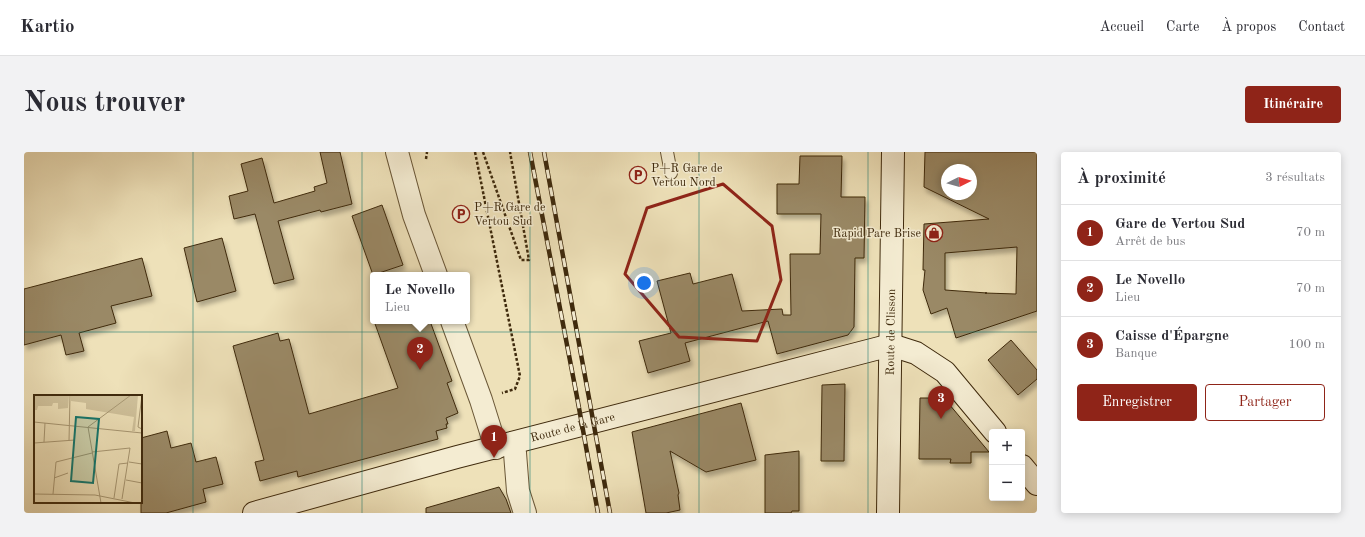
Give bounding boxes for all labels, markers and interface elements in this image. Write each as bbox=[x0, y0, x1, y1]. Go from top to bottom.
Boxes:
text: Kartio bbox=[20, 18, 75, 37]
text: Accueil bbox=[1100, 20, 1144, 34]
text: Carte bbox=[1166, 20, 1199, 34]
text: À propos bbox=[1221, 20, 1276, 34]
text: Contact bbox=[1298, 20, 1345, 34]
button: Itinéraire bbox=[1245, 86, 1341, 123]
text: Nous trouver bbox=[24, 90, 185, 118]
place label: P+R Gare de Vertou Nord bbox=[651, 163, 723, 189]
north arrow bbox=[941, 164, 977, 200]
parking icon: P+R Gare de Vertou Nord bbox=[628, 165, 648, 185]
text: À proximité bbox=[1077, 170, 1166, 187]
text: 3 résultats bbox=[1265, 171, 1325, 184]
place label: P+R Gare de Vertou Sud bbox=[474, 202, 546, 228]
parking icon: P+R Gare de Vertou Sud bbox=[451, 204, 471, 224]
text: Gare de Vertou Sud bbox=[1115, 217, 1245, 232]
shop icon: Rapid Pare Brise bbox=[924, 223, 944, 243]
text: 1 bbox=[1086, 226, 1094, 239]
text: 70 m bbox=[1296, 226, 1325, 239]
place label: Rapid Pare Brise bbox=[833, 228, 921, 240]
text: Arrêt de bus bbox=[1115, 235, 1185, 248]
popup bbox=[370, 272, 470, 324]
your location bbox=[634, 273, 654, 293]
text: Le Novello bbox=[1115, 273, 1185, 288]
text: 2 bbox=[1086, 282, 1094, 295]
text: 70 m bbox=[1296, 282, 1325, 295]
text: Le Novello bbox=[385, 283, 455, 298]
street label: Route de Clisson bbox=[885, 288, 898, 375]
text: Lieu bbox=[1115, 291, 1140, 304]
text: Lieu bbox=[385, 301, 410, 314]
text: Caisse d'Épargne bbox=[1115, 329, 1229, 344]
pin: 2 bbox=[407, 337, 433, 370]
text: 3 bbox=[1086, 338, 1094, 351]
text: 100 m bbox=[1288, 338, 1325, 351]
text: Banque bbox=[1115, 347, 1157, 360]
button: Enregistrer bbox=[1077, 384, 1197, 421]
button: Partager bbox=[1205, 384, 1325, 421]
pin: 3 bbox=[928, 386, 954, 419]
inset map bbox=[34, 395, 142, 503]
street label: Route de la Gare bbox=[529, 411, 617, 445]
pin: 1 bbox=[481, 425, 507, 458]
map controls bbox=[989, 429, 1025, 501]
button: + bbox=[989, 429, 1025, 465]
button: − bbox=[989, 465, 1025, 501]

